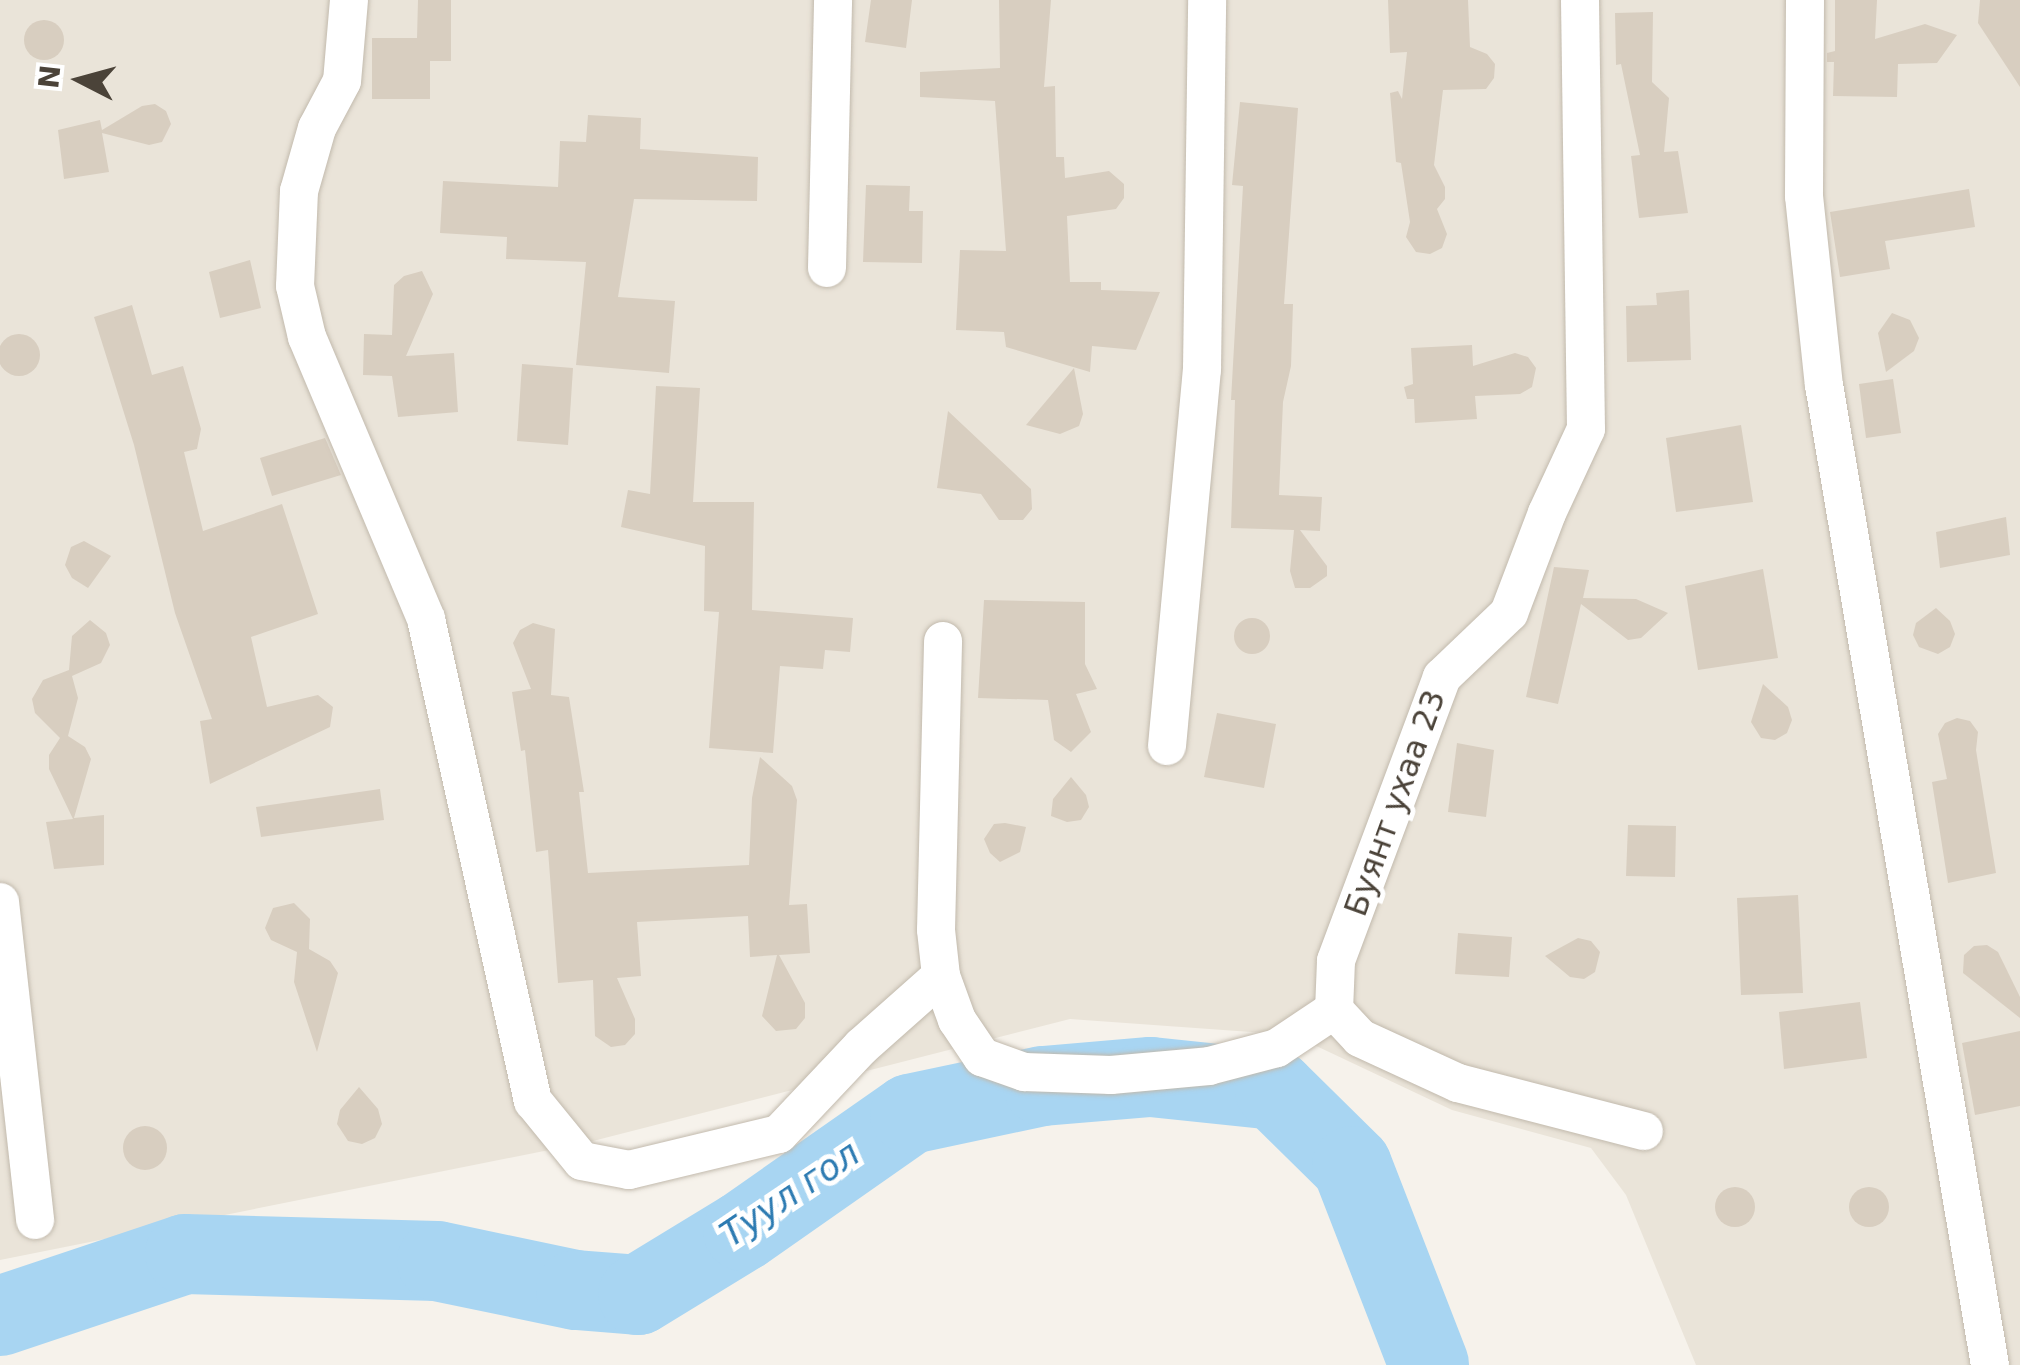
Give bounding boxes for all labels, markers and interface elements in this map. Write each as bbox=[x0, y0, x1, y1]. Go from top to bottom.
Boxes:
north arrow bbox=[30, 30, 130, 130]
text: N bbox=[32, 63, 67, 90]
street label: Буянт ухаа 23 bbox=[1336, 685, 1454, 921]
water label: Туул гол bbox=[713, 1132, 867, 1256]

